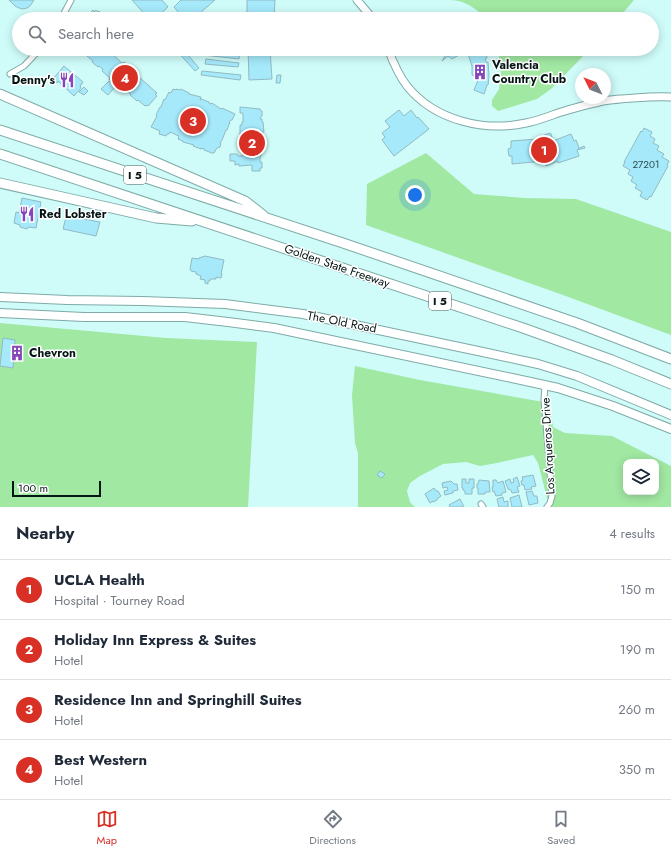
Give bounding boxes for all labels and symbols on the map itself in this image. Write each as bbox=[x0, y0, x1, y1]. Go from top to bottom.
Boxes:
place label: Valencia Country Club bbox=[491, 56, 567, 88]
pin: 4 bbox=[112, 63, 138, 93]
building icon: Valencia Country Club bbox=[471, 63, 489, 81]
north arrow bbox=[575, 68, 611, 104]
place label: Denny's bbox=[11, 71, 56, 89]
restaurant icon: Denny's bbox=[58, 71, 76, 89]
pin: 3 bbox=[180, 106, 206, 136]
pin: 2 bbox=[239, 128, 265, 158]
pin: 1 bbox=[531, 135, 557, 165]
house number: 27201 bbox=[632, 157, 660, 172]
road number: I 5 bbox=[124, 166, 146, 184]
your location bbox=[405, 185, 425, 205]
restaurant icon: Red Lobster bbox=[18, 205, 36, 223]
place label: Red Lobster bbox=[39, 205, 107, 223]
street label: Golden State Freeway bbox=[282, 240, 393, 293]
road number: I 5 bbox=[429, 292, 451, 310]
street label: The Old Road bbox=[306, 306, 378, 338]
building icon: Chevron bbox=[8, 344, 26, 362]
place label: Chevron bbox=[29, 344, 76, 362]
street label: Los Arqueros Drive bbox=[536, 397, 560, 495]
scale bar bbox=[12, 479, 101, 498]

